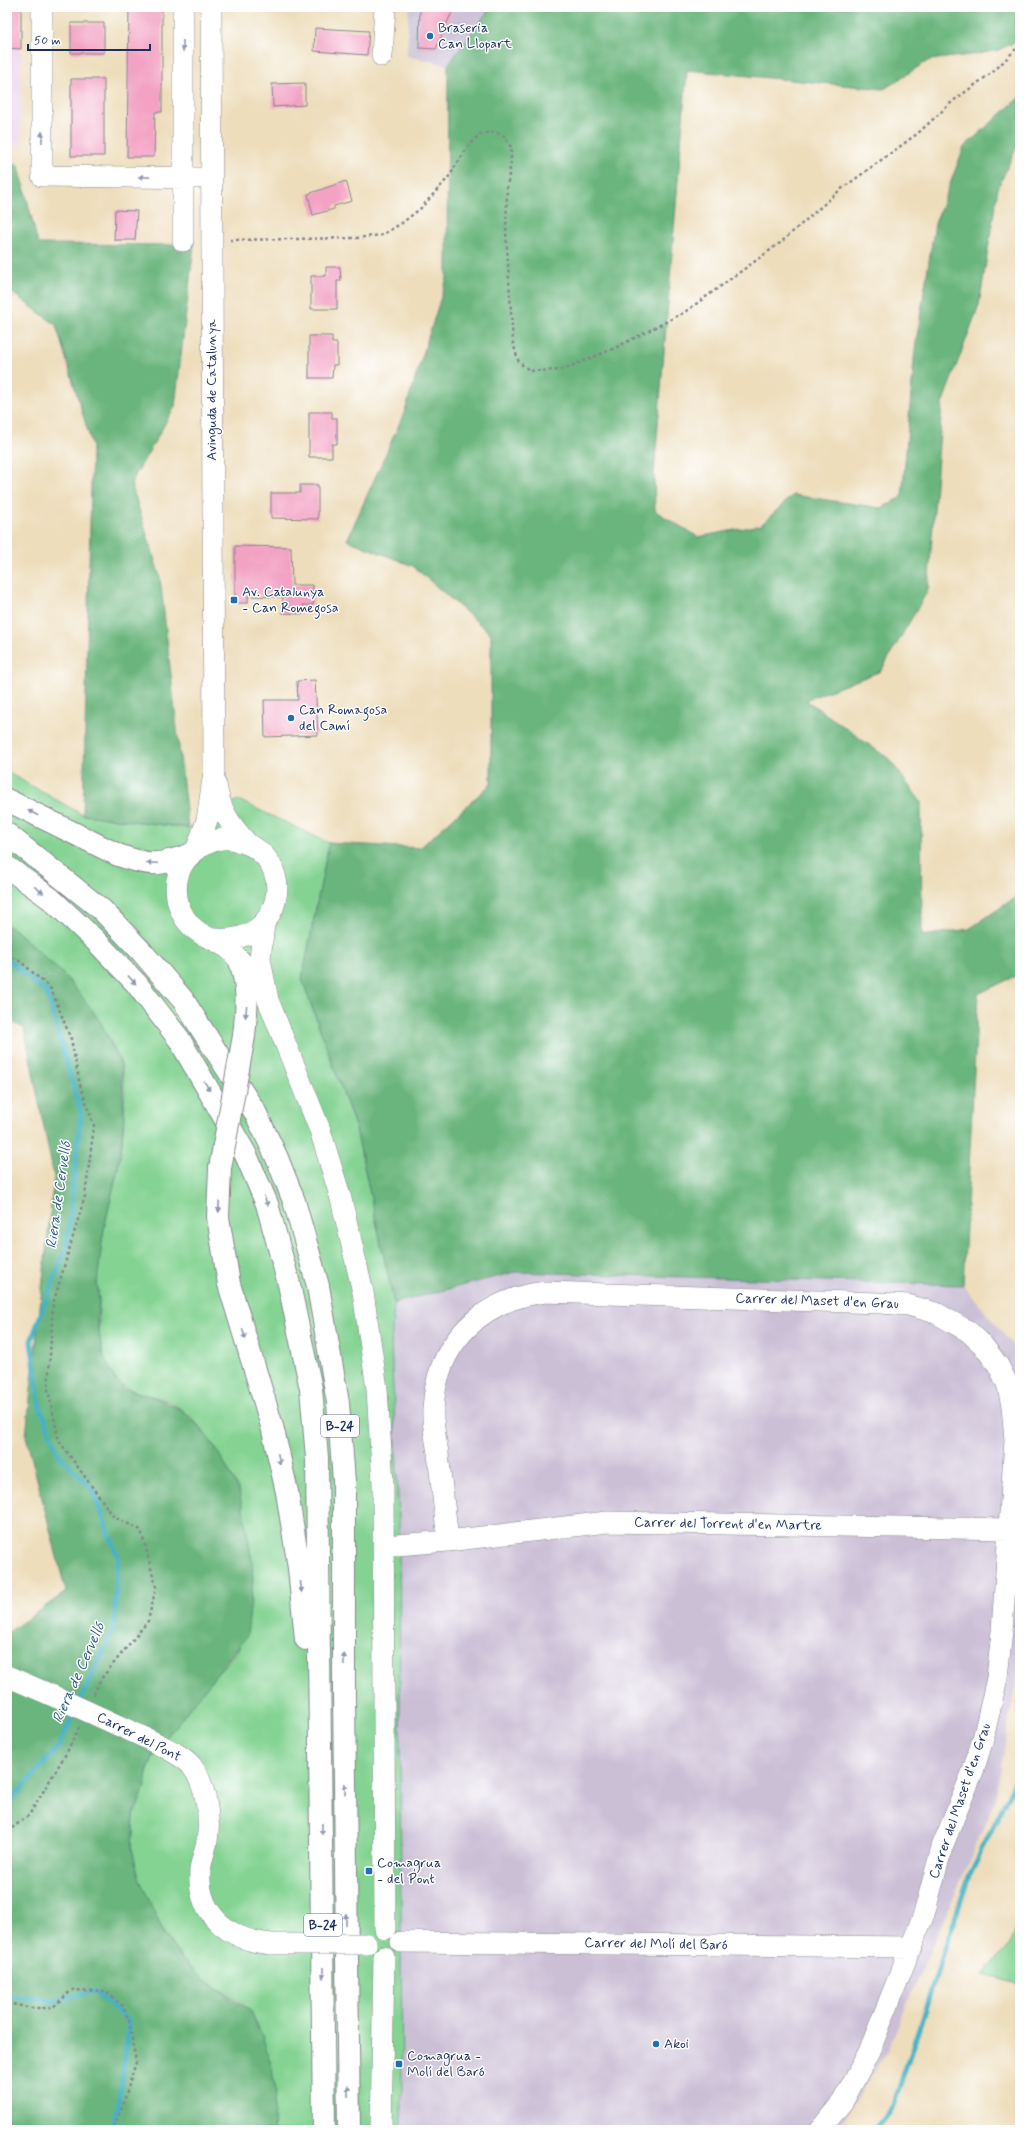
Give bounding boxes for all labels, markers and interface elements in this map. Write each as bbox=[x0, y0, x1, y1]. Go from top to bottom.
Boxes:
place label: Braseria Can Llopart bbox=[438, 19, 513, 53]
scale bar bbox=[28, 26, 150, 52]
marker: Braseria Can Llopart bbox=[425, 31, 435, 41]
text: 50 m bbox=[34, 33, 61, 49]
one-way arrow bbox=[180, 40, 186, 53]
one-way arrow bbox=[39, 130, 45, 143]
one-way arrow bbox=[137, 174, 150, 180]
street label: Avinguda de Catalunya bbox=[203, 319, 222, 461]
place label: Av. Catalunya - Can Romegosa bbox=[242, 583, 339, 619]
marker: Av. Catalunya - Can Romegosa bbox=[229, 595, 239, 605]
place label: Can Romagosa del Camí bbox=[299, 701, 388, 735]
marker: Can Romagosa del Camí bbox=[286, 713, 296, 723]
one-way arrow bbox=[27, 810, 39, 816]
one-way arrow bbox=[146, 860, 158, 867]
one-way arrow bbox=[33, 886, 44, 894]
one-way arrow bbox=[128, 974, 137, 985]
one-way arrow bbox=[243, 1006, 250, 1018]
one-way arrow bbox=[204, 1080, 211, 1092]
water label: Riera de Cervelló bbox=[42, 1139, 77, 1250]
one-way arrow bbox=[263, 1196, 269, 1208]
one-way arrow bbox=[215, 1201, 222, 1213]
street label: Carrer del Maset d'en Grau bbox=[735, 1289, 899, 1313]
one-way arrow bbox=[241, 1329, 247, 1341]
road number: B-24 bbox=[321, 1415, 359, 1437]
one-way arrow bbox=[277, 1453, 283, 1465]
street label: Carrer del Torrent d'en Martre bbox=[634, 1513, 822, 1535]
one-way arrow bbox=[297, 1581, 304, 1593]
water label: Riera de Cervelló bbox=[48, 1618, 111, 1726]
one-way arrow bbox=[341, 1652, 347, 1665]
street label: Carrer del Pont bbox=[94, 1708, 185, 1766]
street label: Carrer del Maset d'en Grau bbox=[925, 1721, 995, 1881]
one-way arrow bbox=[342, 1782, 348, 1795]
one-way arrow bbox=[319, 1823, 325, 1836]
place label: Comagrua - del Pont bbox=[377, 1854, 441, 1888]
marker: Comagrua - del Pont bbox=[364, 1866, 374, 1876]
one-way arrow bbox=[343, 1912, 349, 1925]
road number: B-24 bbox=[304, 1914, 342, 1936]
street label: Carrer del Molí del Baró bbox=[584, 1934, 728, 1954]
one-way arrow bbox=[320, 1967, 326, 1980]
place label: Akoi bbox=[664, 2035, 689, 2053]
marker: Akoi bbox=[651, 2039, 661, 2049]
place label: Comagrua - Molí del Baró bbox=[407, 2047, 485, 2081]
marker: Comagrua - Molí del Baró bbox=[394, 2059, 404, 2069]
one-way arrow bbox=[345, 2084, 351, 2097]

